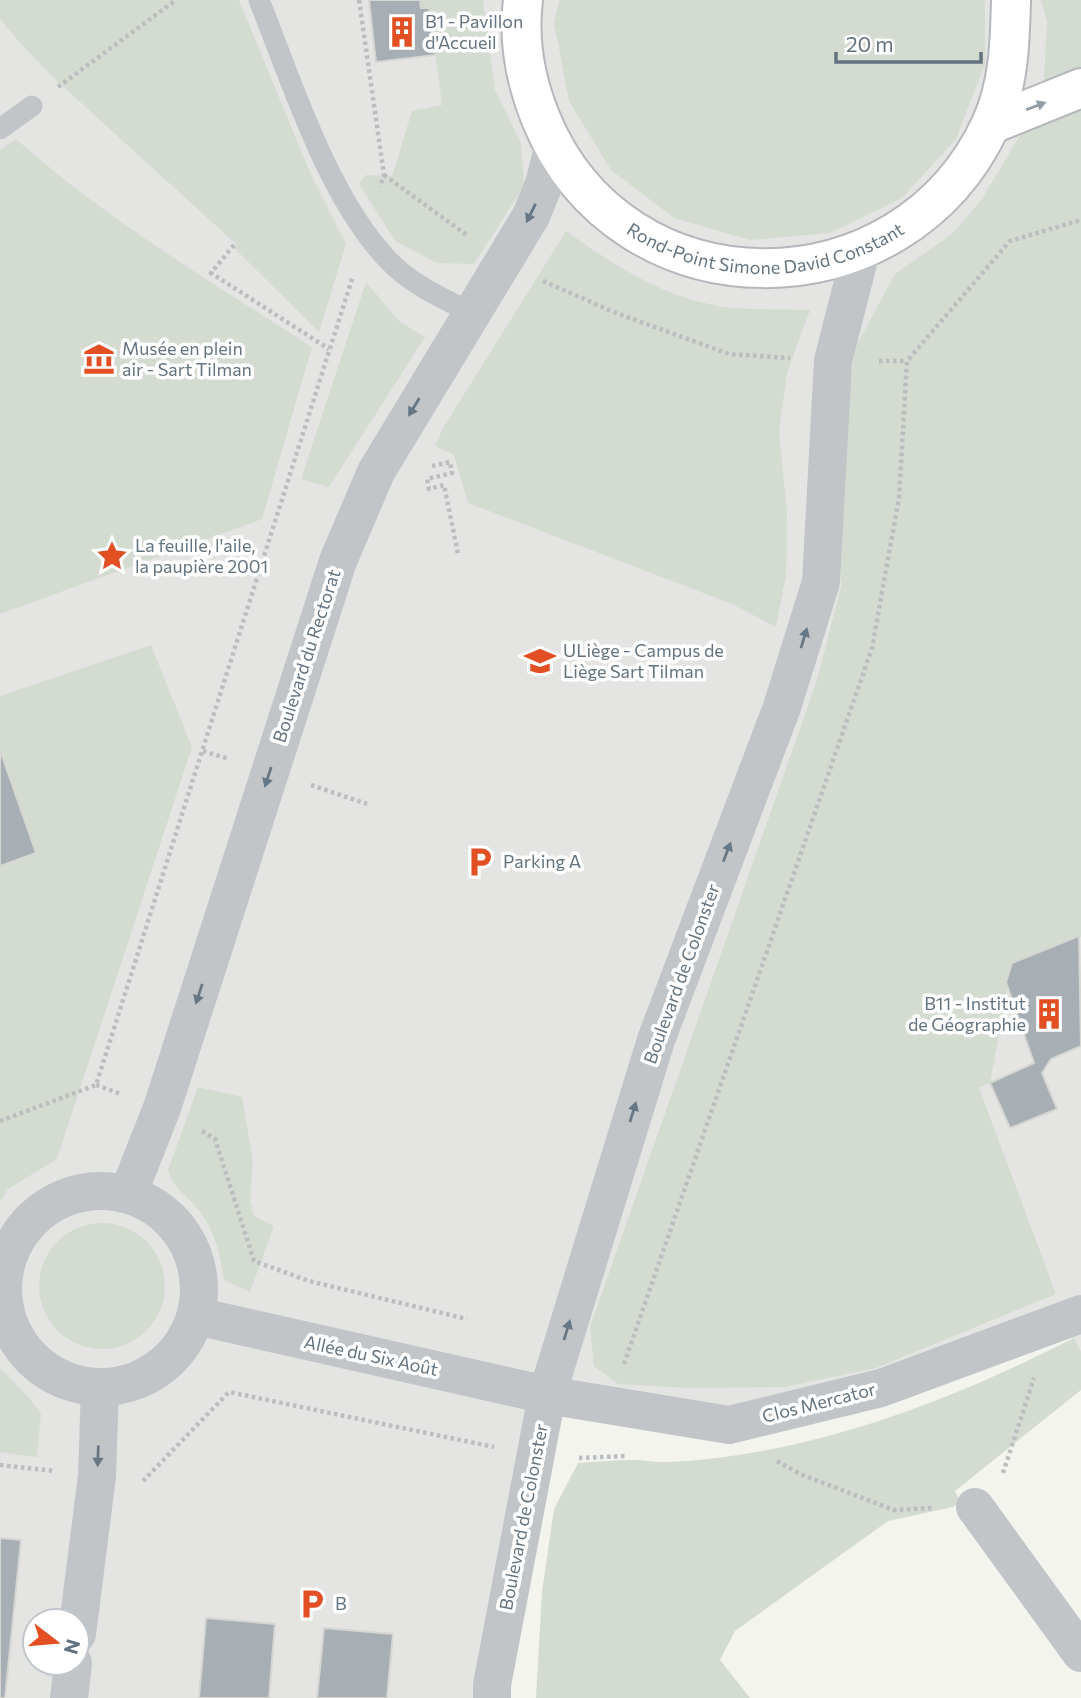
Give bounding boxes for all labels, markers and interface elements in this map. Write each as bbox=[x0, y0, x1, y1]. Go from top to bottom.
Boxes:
place label: B1 - Pavillon d'Accueil bbox=[425, 10, 523, 53]
building icon: B1 - Pavillon d'Accueil bbox=[385, 15, 419, 49]
scale bar bbox=[836, 21, 981, 65]
text: 20 m bbox=[846, 31, 894, 56]
one-way arrow bbox=[1026, 100, 1047, 111]
one-way arrow bbox=[526, 203, 537, 223]
street label: Rond-Point Simone David Constant bbox=[621, 212, 911, 234]
text: Rond-Point Simone David Constant bbox=[623, 218, 908, 278]
place label: Musée en plein air - Sart Tilman bbox=[122, 337, 252, 380]
museum icon: Musée en plein air - Sart Tilman bbox=[82, 342, 116, 376]
one-way arrow bbox=[408, 398, 420, 417]
place label: La feuille, l'aile, la paupière 2001 bbox=[135, 534, 268, 577]
place icon: La feuille, l'aile, la paupière 2001 bbox=[95, 539, 129, 573]
street label: Boulevard du Rectorat bbox=[268, 566, 344, 745]
one-way arrow bbox=[799, 627, 809, 648]
place label: ULiège - Campus de Liège Sart Tilman bbox=[563, 639, 724, 682]
school or university icon: ULiège - Campus de Liège Sart Tilman bbox=[523, 644, 557, 678]
one-way arrow bbox=[262, 767, 273, 788]
one-way arrow bbox=[722, 842, 733, 863]
parking icon: Parking A bbox=[463, 845, 497, 879]
place label: Parking A bbox=[503, 850, 581, 872]
street label: Boulevard de Colonster bbox=[638, 881, 724, 1067]
one-way arrow bbox=[193, 984, 203, 1005]
place label: B11 - Institut de Géographie bbox=[908, 992, 1026, 1035]
building icon: B11 - Institut de Géographie bbox=[1032, 997, 1066, 1031]
one-way arrow bbox=[629, 1102, 639, 1123]
one-way arrow bbox=[562, 1319, 573, 1340]
street label: Allée du Six Août bbox=[302, 1330, 440, 1380]
street label: Clos Mercator bbox=[760, 1377, 878, 1427]
street label: Boulevard de Colonster bbox=[494, 1422, 552, 1612]
one-way arrow bbox=[92, 1445, 103, 1467]
parking icon: B bbox=[295, 1587, 329, 1621]
place label: B bbox=[335, 1592, 347, 1614]
north arrow bbox=[21, 1607, 91, 1677]
text: N bbox=[60, 1637, 86, 1657]

